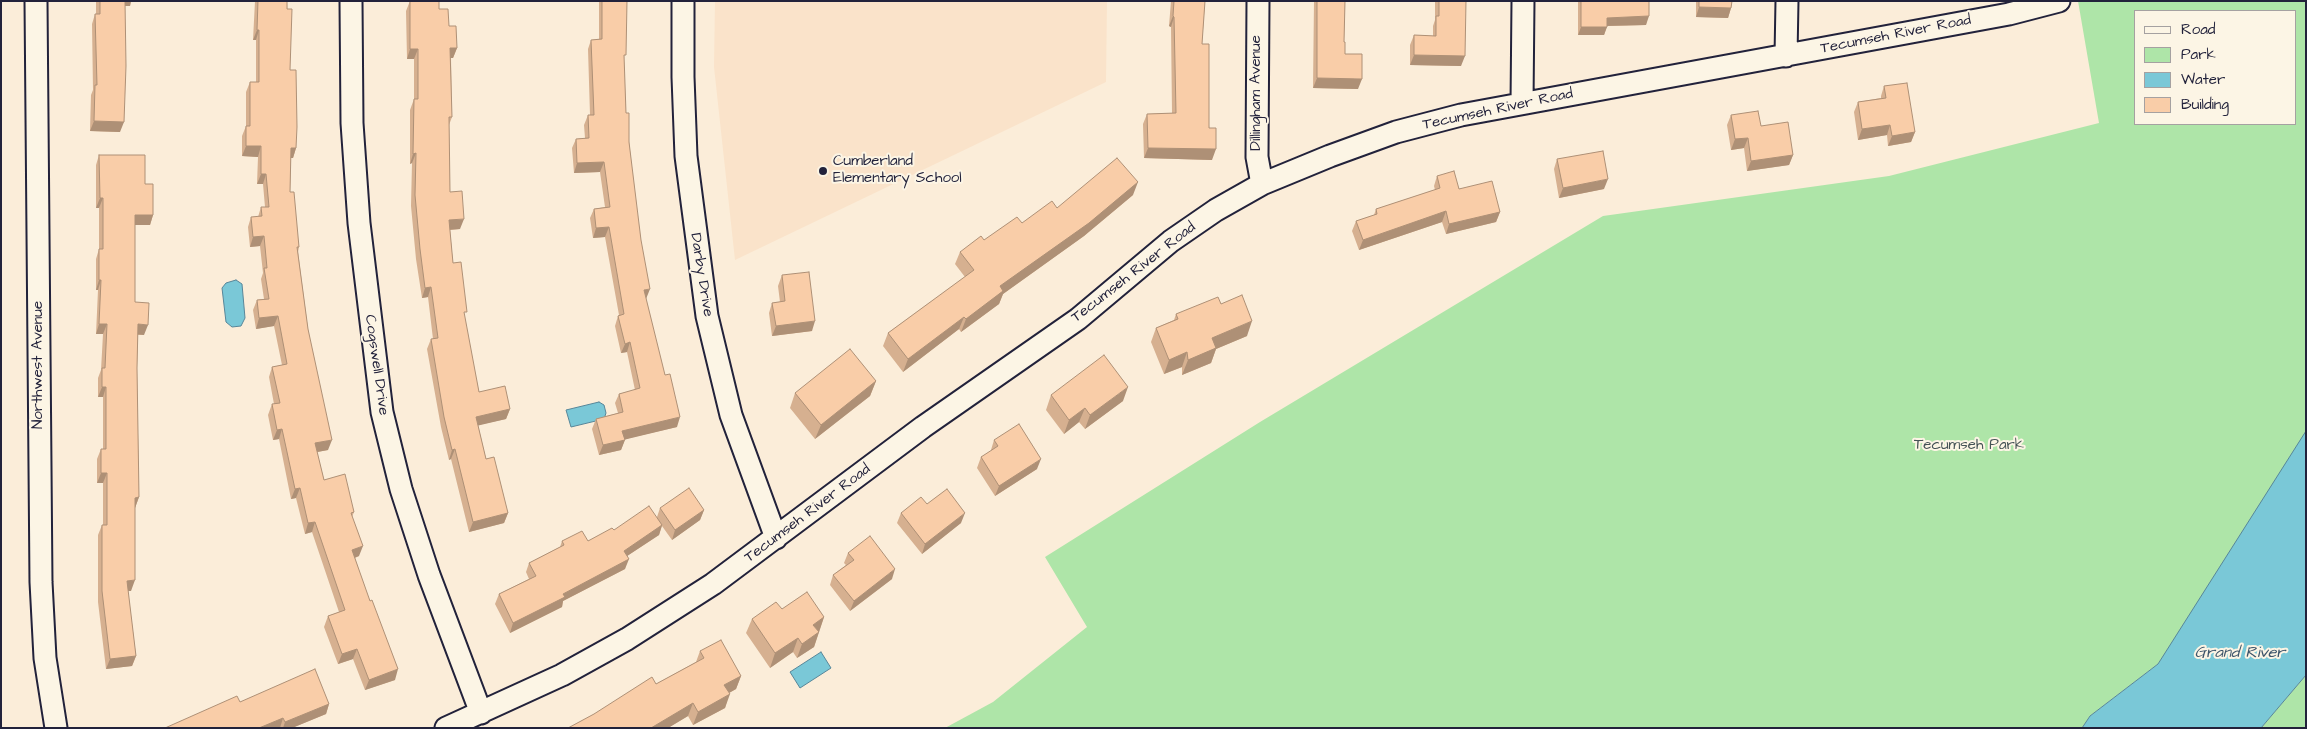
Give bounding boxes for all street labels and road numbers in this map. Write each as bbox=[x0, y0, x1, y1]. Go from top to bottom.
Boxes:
street label: Tecumseh River Road bbox=[1819, 12, 1973, 58]
street label: Dillingham Avenue bbox=[1248, 35, 1266, 151]
street label: Tecumseh River Road bbox=[1421, 85, 1575, 135]
street label: Tecumseh River Road bbox=[1068, 219, 1200, 327]
street label: Darby Drive bbox=[686, 232, 716, 318]
street label: Northwest Avenue bbox=[30, 301, 48, 429]
street label: Cogswell Drive bbox=[360, 314, 392, 416]
street label: Tecumseh River Road bbox=[742, 461, 874, 567]

